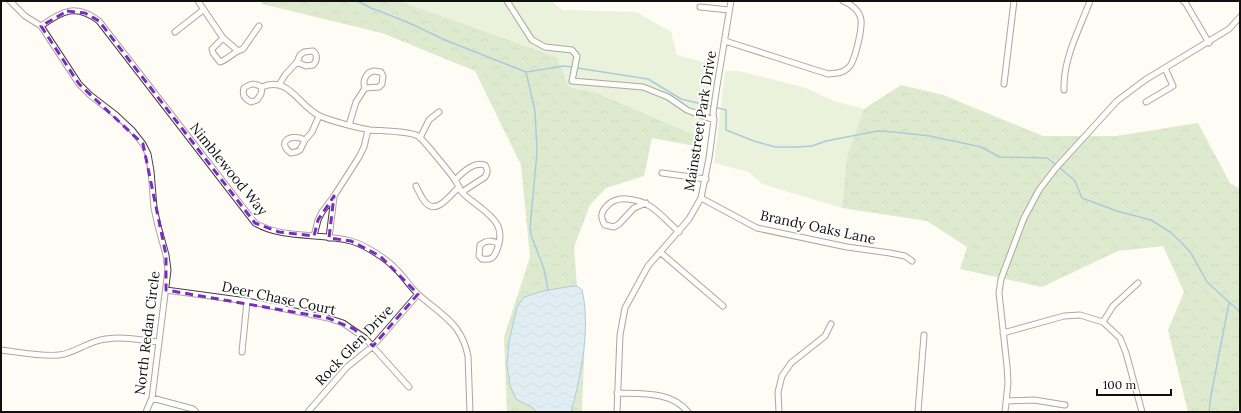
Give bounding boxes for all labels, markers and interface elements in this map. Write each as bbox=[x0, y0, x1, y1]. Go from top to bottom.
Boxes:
street label: Mainstreet Park Drive bbox=[680, 49, 720, 193]
street label: Nimblewood Way bbox=[186, 119, 272, 219]
street label: Brandy Oaks Lane bbox=[759, 206, 878, 248]
street label: North Redan Circle bbox=[130, 270, 164, 396]
street label: Deer Chase Court bbox=[220, 277, 338, 319]
street label: Rock Glen Drive bbox=[311, 301, 397, 389]
scale bar bbox=[1097, 371, 1171, 397]
text: 100 m bbox=[1103, 377, 1136, 392]

